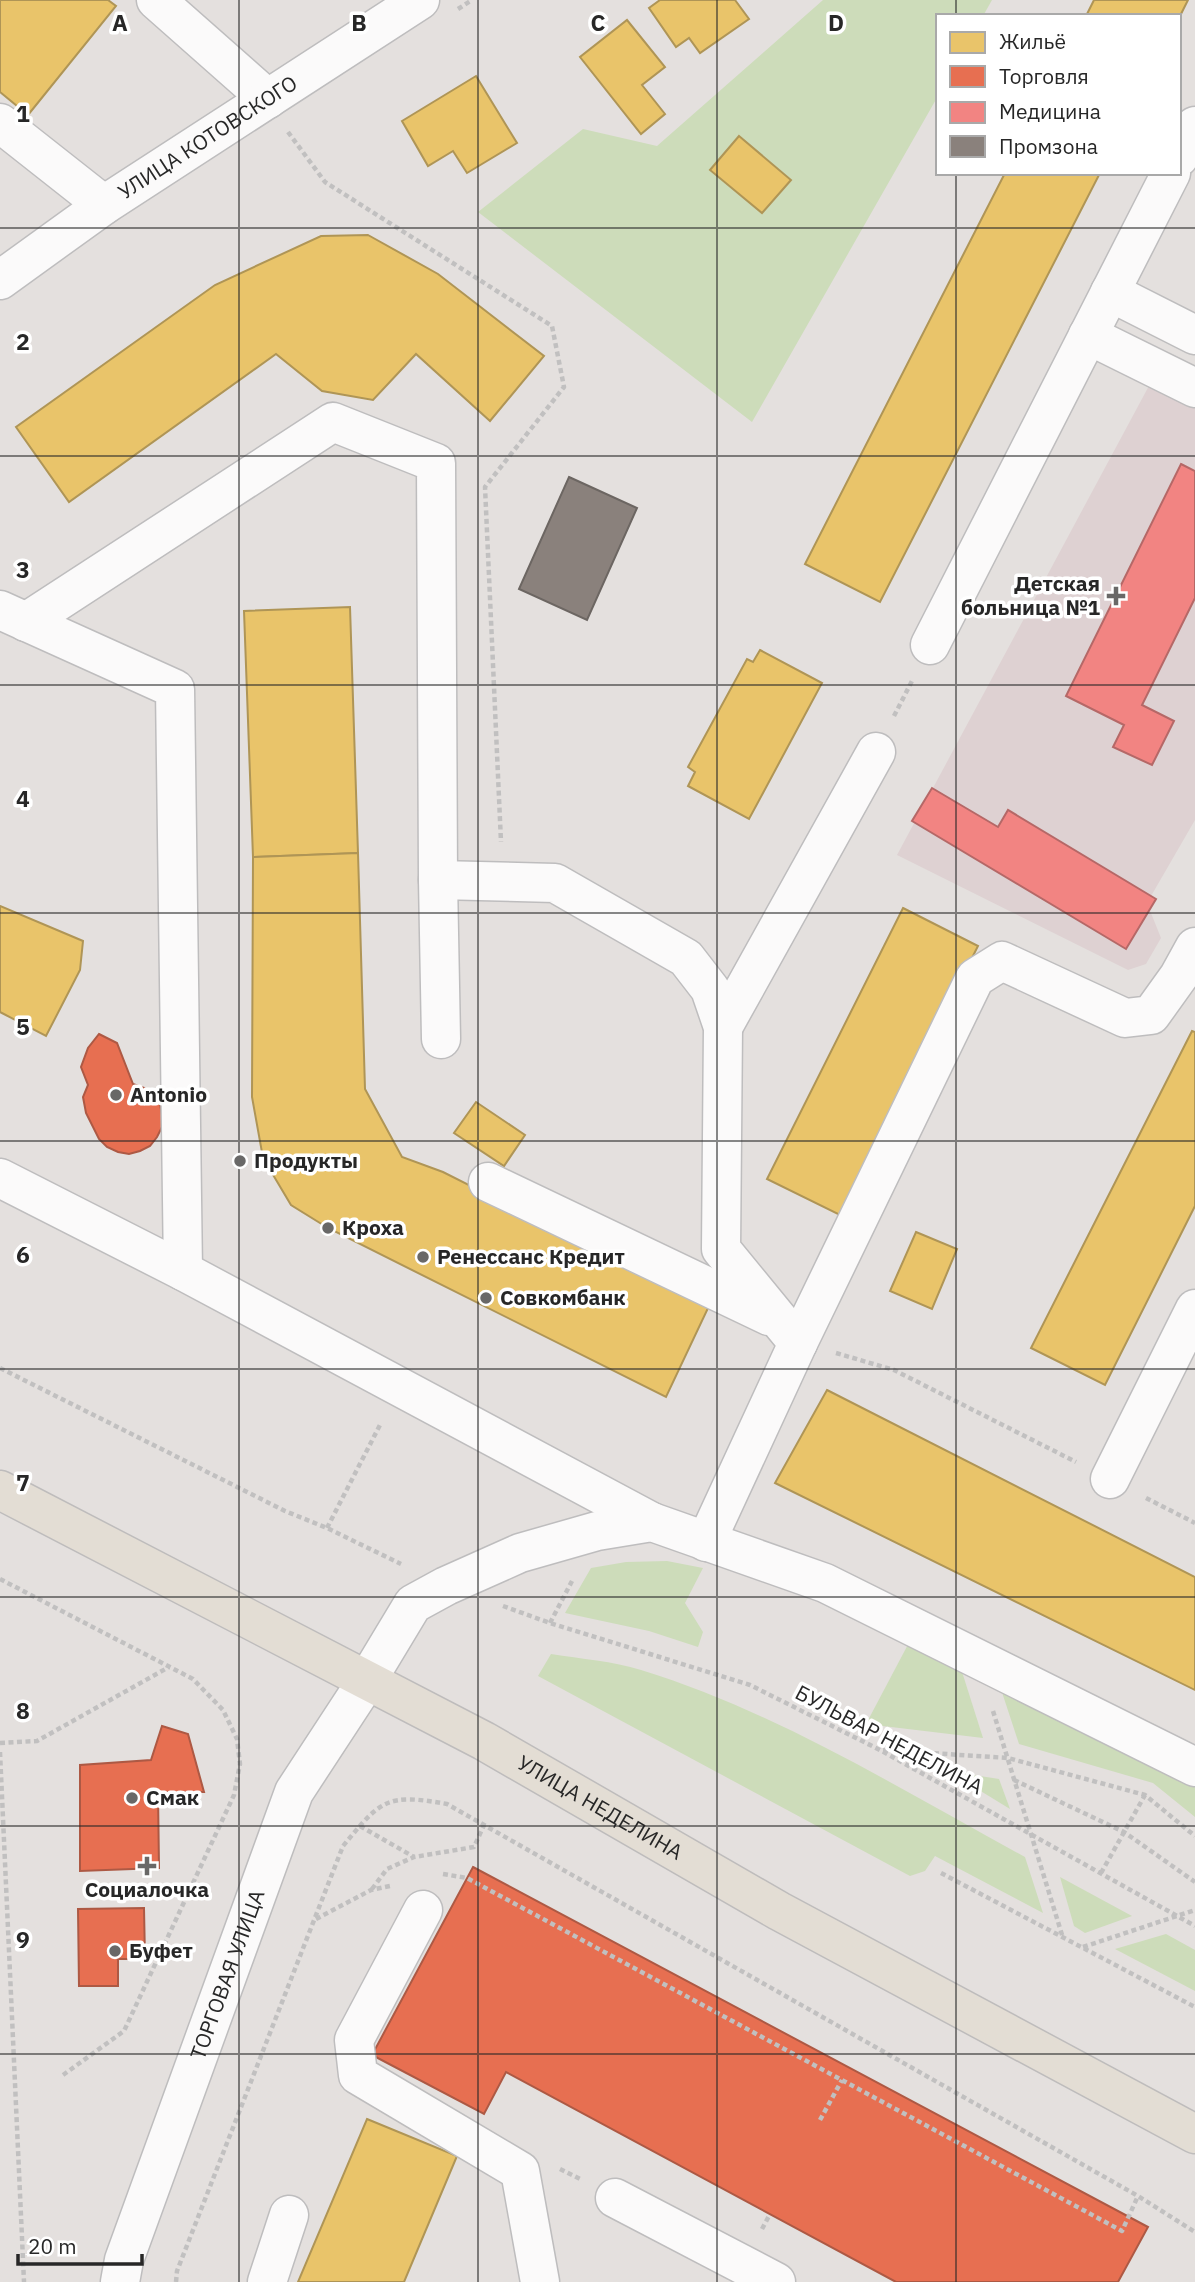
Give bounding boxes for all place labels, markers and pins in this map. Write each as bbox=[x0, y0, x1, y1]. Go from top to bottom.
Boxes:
place label: Детская больница №1 bbox=[961, 569, 1100, 621]
marker: Детская больница №1 bbox=[1106, 586, 1126, 606]
place label: Antonio bbox=[130, 1080, 207, 1108]
marker: Antonio bbox=[108, 1087, 124, 1103]
place label: Продукты bbox=[254, 1146, 358, 1174]
marker: Продукты bbox=[232, 1153, 248, 1169]
place label: Кроха bbox=[342, 1213, 404, 1241]
marker: Кроха bbox=[320, 1220, 336, 1236]
place label: Ренессанс Кредит bbox=[437, 1242, 625, 1270]
marker: Ренессанс Кредит bbox=[415, 1249, 431, 1265]
place label: Совкомбанк bbox=[500, 1283, 626, 1311]
marker: Совкомбанк bbox=[478, 1290, 494, 1306]
place label: Смак bbox=[146, 1783, 199, 1811]
marker: Смак bbox=[124, 1790, 140, 1806]
marker: Социалочка bbox=[139, 1858, 155, 1874]
place label: Социалочка bbox=[85, 1875, 209, 1903]
place label: Буфет bbox=[129, 1936, 193, 1964]
marker: Буфет bbox=[107, 1943, 123, 1959]

